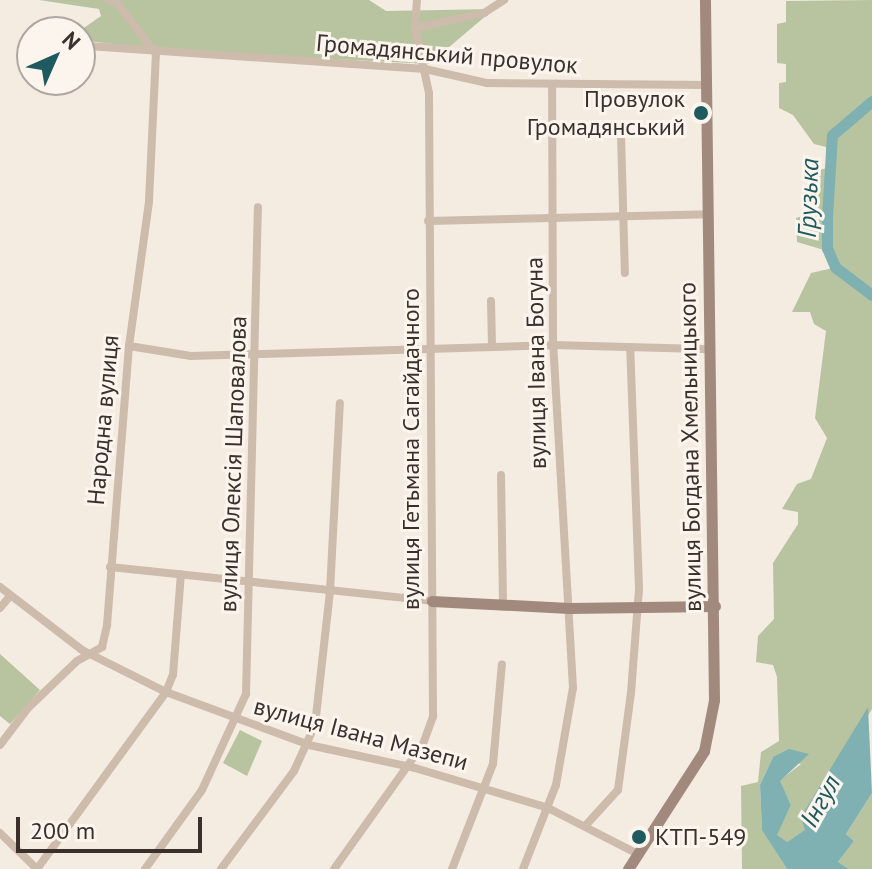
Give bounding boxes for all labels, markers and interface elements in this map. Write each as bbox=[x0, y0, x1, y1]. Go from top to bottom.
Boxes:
north arrow bbox=[16, 16, 96, 96]
text: N bbox=[57, 25, 87, 55]
street label: Громадянський провулок bbox=[315, 28, 579, 80]
place label: Провулок Громадянський bbox=[527, 85, 685, 141]
marker: Провулок Громадянський bbox=[692, 104, 710, 122]
water label: Грузька bbox=[791, 158, 825, 238]
street label: вулиця Івана Богуна bbox=[520, 257, 552, 469]
street label: вулиця Богдана Хмельницького bbox=[673, 282, 707, 612]
street label: вулиця Гетьмана Сагайдачного bbox=[397, 288, 425, 610]
street label: вулиця Олексія Шаповалова bbox=[213, 315, 253, 613]
street label: Народна вулиця bbox=[81, 334, 125, 506]
street label: вулиця Івана Мазепи bbox=[251, 692, 471, 776]
water label: Інгул bbox=[793, 769, 847, 833]
scale bar bbox=[20, 801, 206, 851]
text: 200 m bbox=[30, 815, 95, 846]
place label: КТП-549 bbox=[655, 823, 746, 851]
marker: КТП-549 bbox=[630, 828, 648, 846]

